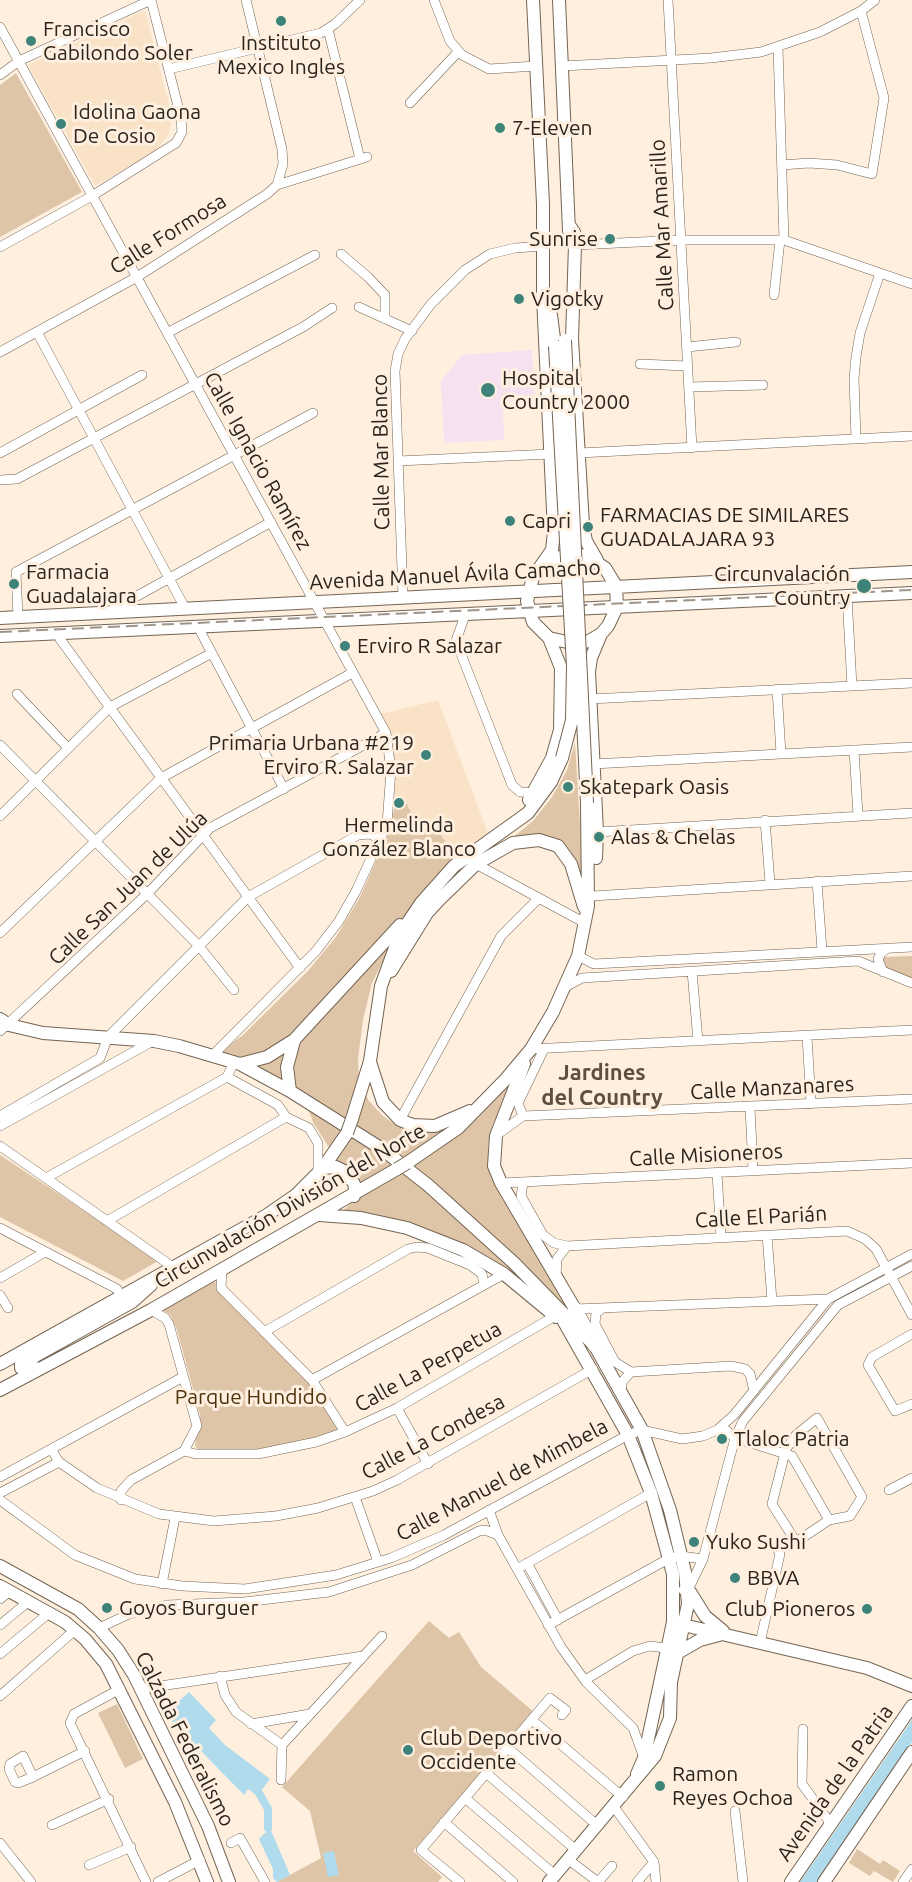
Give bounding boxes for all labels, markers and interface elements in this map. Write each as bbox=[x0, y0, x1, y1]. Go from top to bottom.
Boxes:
marker: Instituto Mexico Ingles bbox=[274, 14, 288, 28]
place label: Francisco Gabilondo Soler bbox=[43, 16, 193, 66]
place label: Instituto Mexico Ingles bbox=[217, 30, 345, 80]
marker: Francisco Gabilondo Soler bbox=[24, 34, 38, 48]
place label: Idolina Gaona De Cosio bbox=[73, 99, 201, 149]
place label: 7-Eleven bbox=[512, 115, 593, 141]
marker: Idolina Gaona De Cosio bbox=[54, 117, 68, 131]
marker: 7-Eleven bbox=[493, 121, 507, 135]
street label: Calle Mar Amarillo bbox=[645, 139, 679, 311]
street label: Calle Formosa bbox=[105, 188, 231, 280]
place label: Sunrise bbox=[529, 226, 598, 252]
marker: Sunrise bbox=[603, 232, 617, 246]
place label: Vigotky bbox=[531, 286, 603, 312]
marker: Vigotky bbox=[512, 292, 526, 306]
place label: Hospital Country 2000 bbox=[502, 365, 630, 415]
street label: Calle Ignacio Ramírez bbox=[199, 368, 317, 554]
street label: Calle Mar Blanco bbox=[367, 374, 395, 530]
marker: Hospital Country 2000 bbox=[479, 381, 497, 399]
place label: FARMACIAS DE SIMILARES GUADALAJARA 93 bbox=[600, 502, 849, 552]
place label: Capri bbox=[522, 508, 571, 534]
marker: Capri bbox=[503, 514, 517, 528]
marker: FARMACIAS DE SIMILARES GUADALAJARA 93 bbox=[581, 520, 595, 534]
street label: Avenida Manuel Ávila Camacho bbox=[309, 555, 601, 595]
place label: Farmacia Guadalajara bbox=[26, 559, 137, 609]
place label: Circunvalación Country bbox=[714, 561, 850, 611]
marker: Farmacia Guadalajara bbox=[7, 577, 21, 591]
marker: Circunvalación Country bbox=[855, 577, 873, 595]
place label: Erviro R Salazar bbox=[357, 633, 502, 659]
marker: Erviro R Salazar bbox=[338, 639, 352, 653]
place label: Primaria Urbana #219 Erviro R. Salazar bbox=[208, 730, 414, 780]
marker: Primaria Urbana #219 Erviro R. Salazar bbox=[419, 748, 433, 762]
place label: Skatepark Oasis bbox=[580, 774, 729, 800]
marker: Skatepark Oasis bbox=[561, 780, 575, 794]
marker: Hermelinda González Blanco bbox=[392, 796, 406, 810]
street label: Calle San Juan de Ulúa bbox=[43, 806, 213, 970]
place label: Hermelinda González Blanco bbox=[322, 812, 476, 862]
place label: Alas & Chelas bbox=[611, 824, 735, 850]
marker: Alas & Chelas bbox=[592, 830, 606, 844]
district label: Jardines del Country bbox=[541, 1060, 663, 1112]
street label: Calle Manzanares bbox=[689, 1071, 855, 1105]
street label: Circunvalación División del Norte bbox=[150, 1118, 430, 1294]
street label: Calle Misioneros bbox=[629, 1138, 783, 1172]
street label: Calle El Parián bbox=[694, 1201, 828, 1233]
street label: Calle La Perpetua bbox=[350, 1316, 506, 1418]
park label: Parque Hundido bbox=[175, 1384, 327, 1410]
street label: Calle La Condesa bbox=[357, 1389, 509, 1485]
street label: Calle Manuel de Mimbela bbox=[392, 1413, 612, 1547]
place label: Tlaloc Patria bbox=[734, 1426, 850, 1452]
marker: Tlaloc Patria bbox=[715, 1432, 729, 1446]
place label: Yuko Sushi bbox=[706, 1529, 806, 1555]
marker: Yuko Sushi bbox=[687, 1535, 701, 1549]
place label: BBVA bbox=[747, 1565, 799, 1591]
marker: BBVA bbox=[728, 1571, 742, 1585]
place label: Goyos Burguer bbox=[119, 1595, 258, 1621]
place label: Club Pioneros bbox=[725, 1596, 855, 1622]
marker: Goyos Burguer bbox=[100, 1601, 114, 1615]
marker: Club Pioneros bbox=[860, 1602, 874, 1616]
street label: Calzada Federalismo bbox=[130, 1647, 240, 1831]
street label: Avenida de la Patria bbox=[772, 1700, 898, 1866]
place label: Club Deportivo Occidente bbox=[420, 1725, 562, 1775]
marker: Club Deportivo Occidente bbox=[401, 1743, 415, 1757]
place label: Ramon Reyes Ochoa bbox=[672, 1761, 793, 1811]
marker: Ramon Reyes Ochoa bbox=[653, 1779, 667, 1793]

